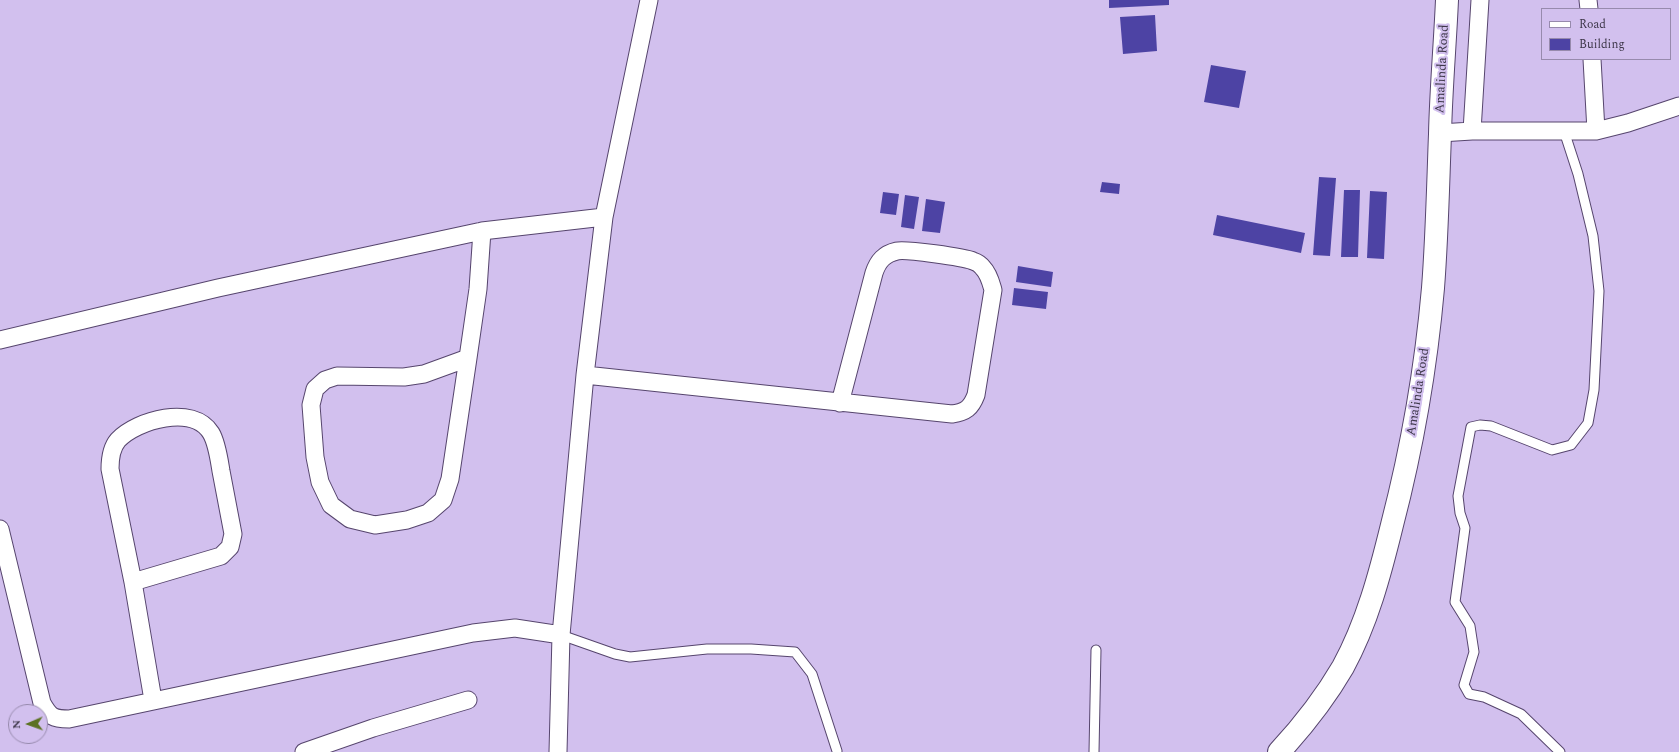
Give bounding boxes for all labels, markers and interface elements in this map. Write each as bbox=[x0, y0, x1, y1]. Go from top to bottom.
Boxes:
legend bbox=[1541, 8, 1671, 60]
text: Road bbox=[1579, 15, 1606, 34]
street label: Amalinda Road bbox=[1433, 24, 1453, 114]
text: Building bbox=[1579, 35, 1625, 54]
street label: Amalinda Road bbox=[1404, 347, 1434, 437]
north arrow bbox=[8, 704, 48, 744]
text: N bbox=[8, 720, 25, 729]

